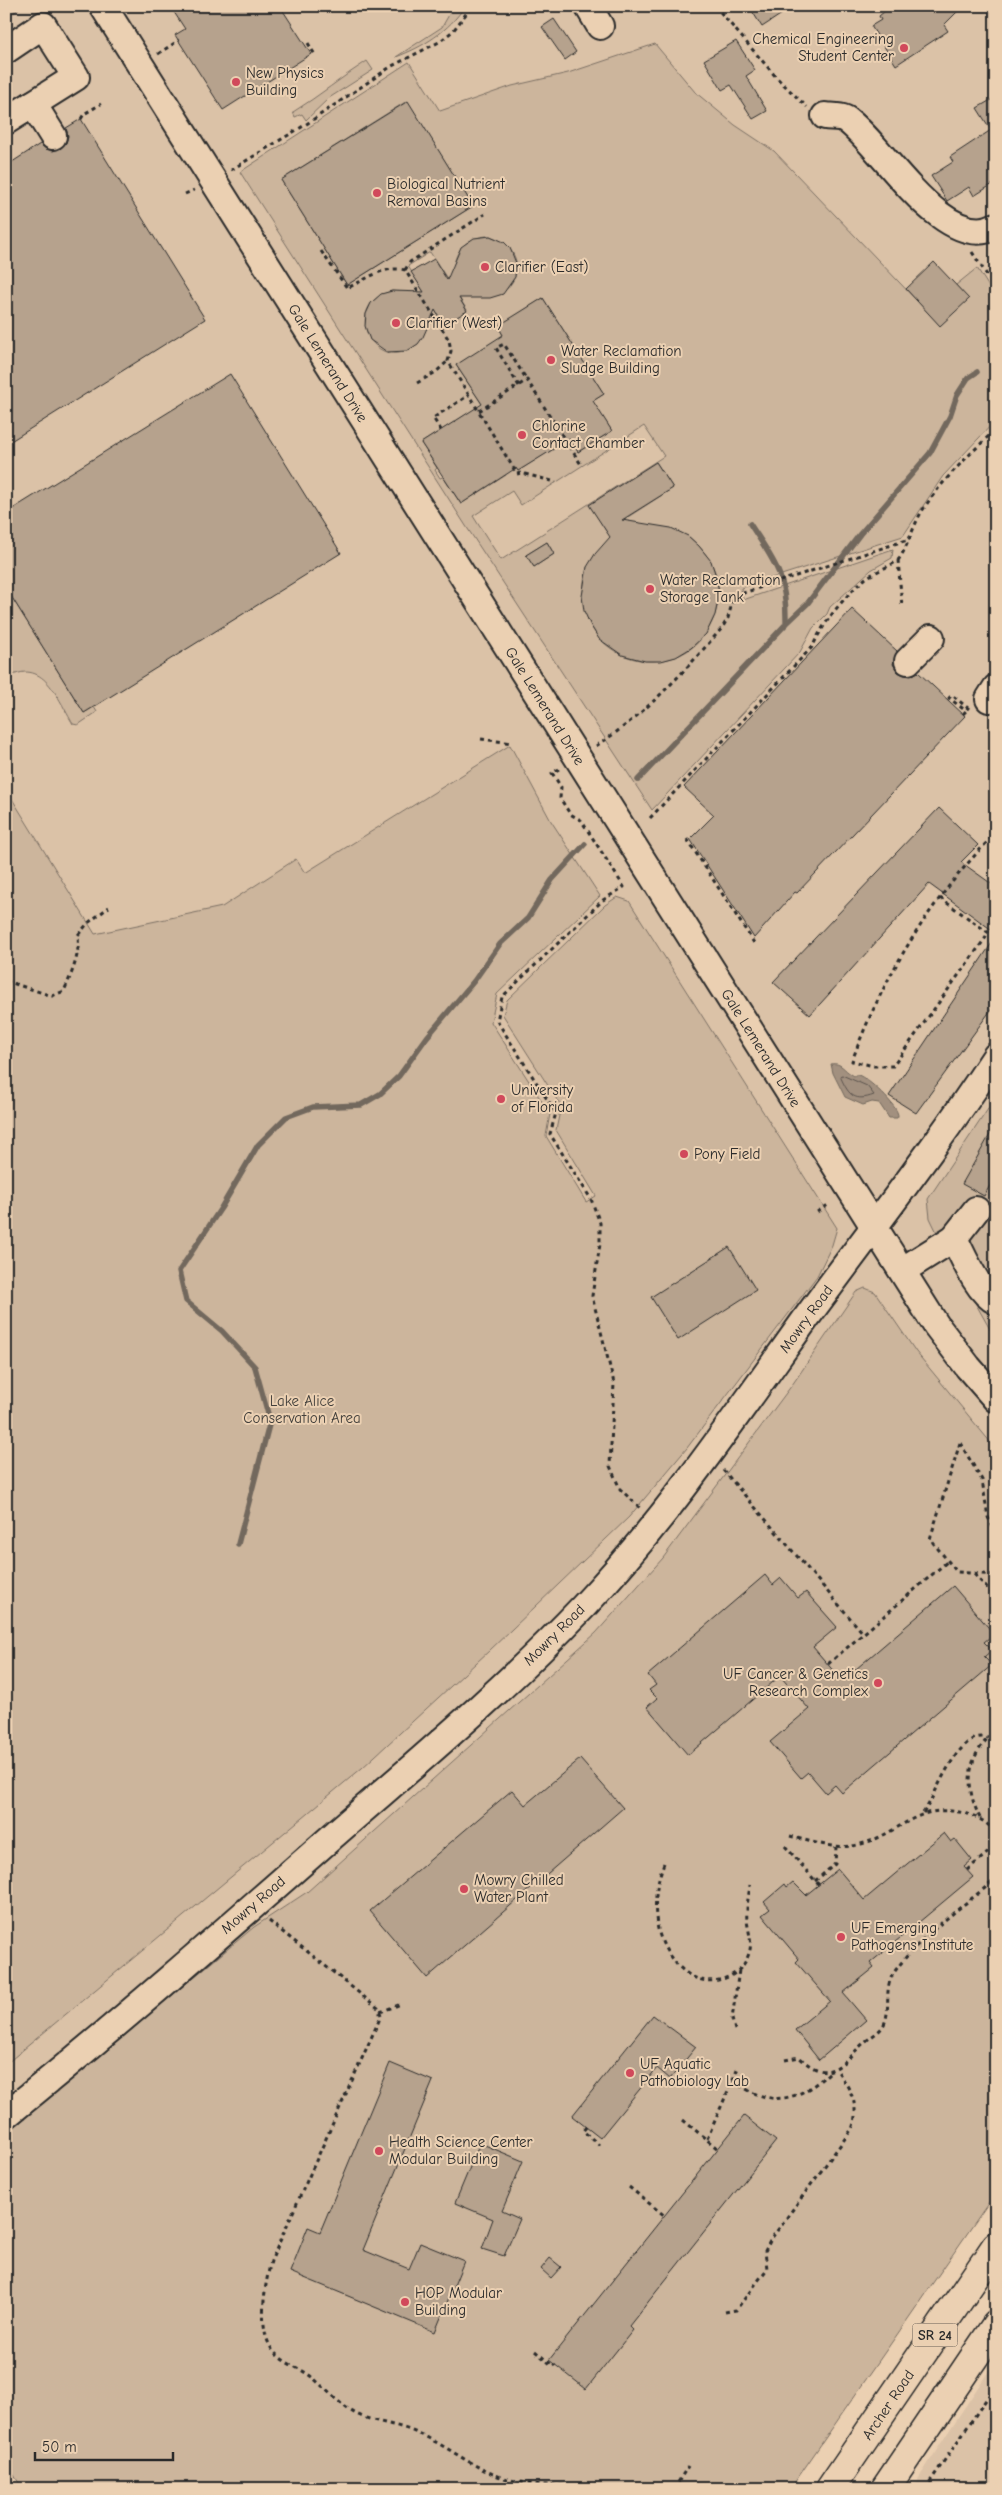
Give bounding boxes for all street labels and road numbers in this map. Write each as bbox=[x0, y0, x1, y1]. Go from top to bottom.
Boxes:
street label: Gale Lemerand Drive bbox=[284, 301, 372, 426]
street label: Gale Lemerand Drive bbox=[501, 644, 589, 769]
street label: Gale Lemerand Drive bbox=[717, 986, 805, 1111]
street label: Mowry Road bbox=[775, 1282, 837, 1356]
street label: Mowry Road bbox=[520, 1601, 588, 1669]
street label: Mowry Road bbox=[217, 1872, 289, 1938]
road number: SR 24 bbox=[912, 2324, 958, 2346]
street label: Archer Road bbox=[858, 2367, 918, 2443]

